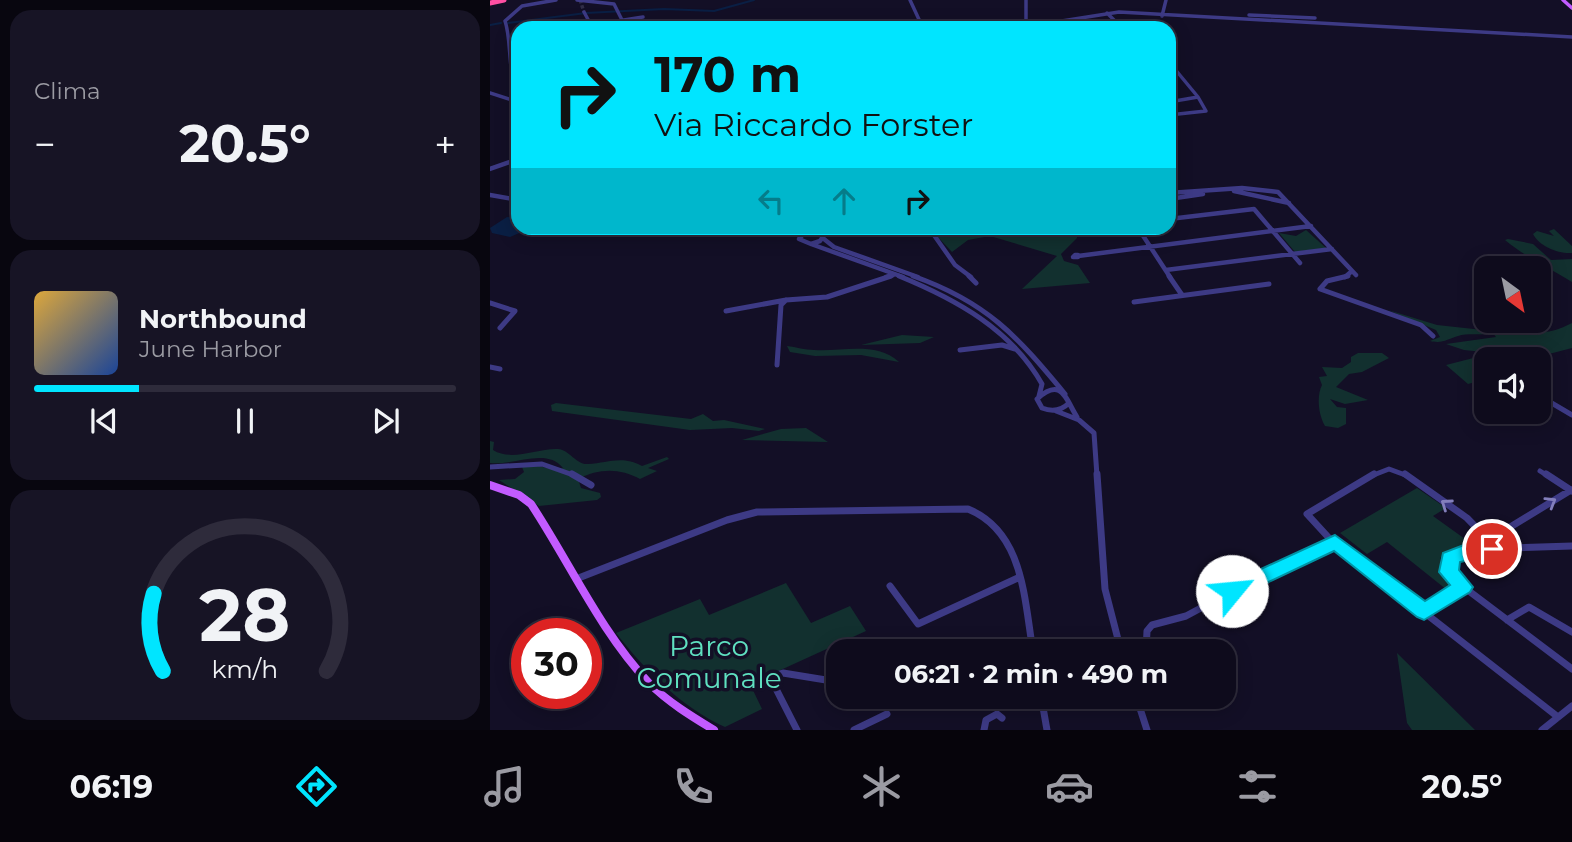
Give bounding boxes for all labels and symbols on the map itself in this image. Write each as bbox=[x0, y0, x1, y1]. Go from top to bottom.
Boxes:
north arrow bbox=[1474, 256, 1550, 332]
one-way arrow bbox=[1543, 498, 1556, 511]
one-way arrow bbox=[1441, 500, 1454, 512]
pin bbox=[1462, 519, 1522, 579]
position arrow bbox=[1195, 554, 1269, 628]
speed limit sign: 30 bbox=[511, 618, 602, 709]
park label: Parco Comunale bbox=[636, 629, 782, 695]

